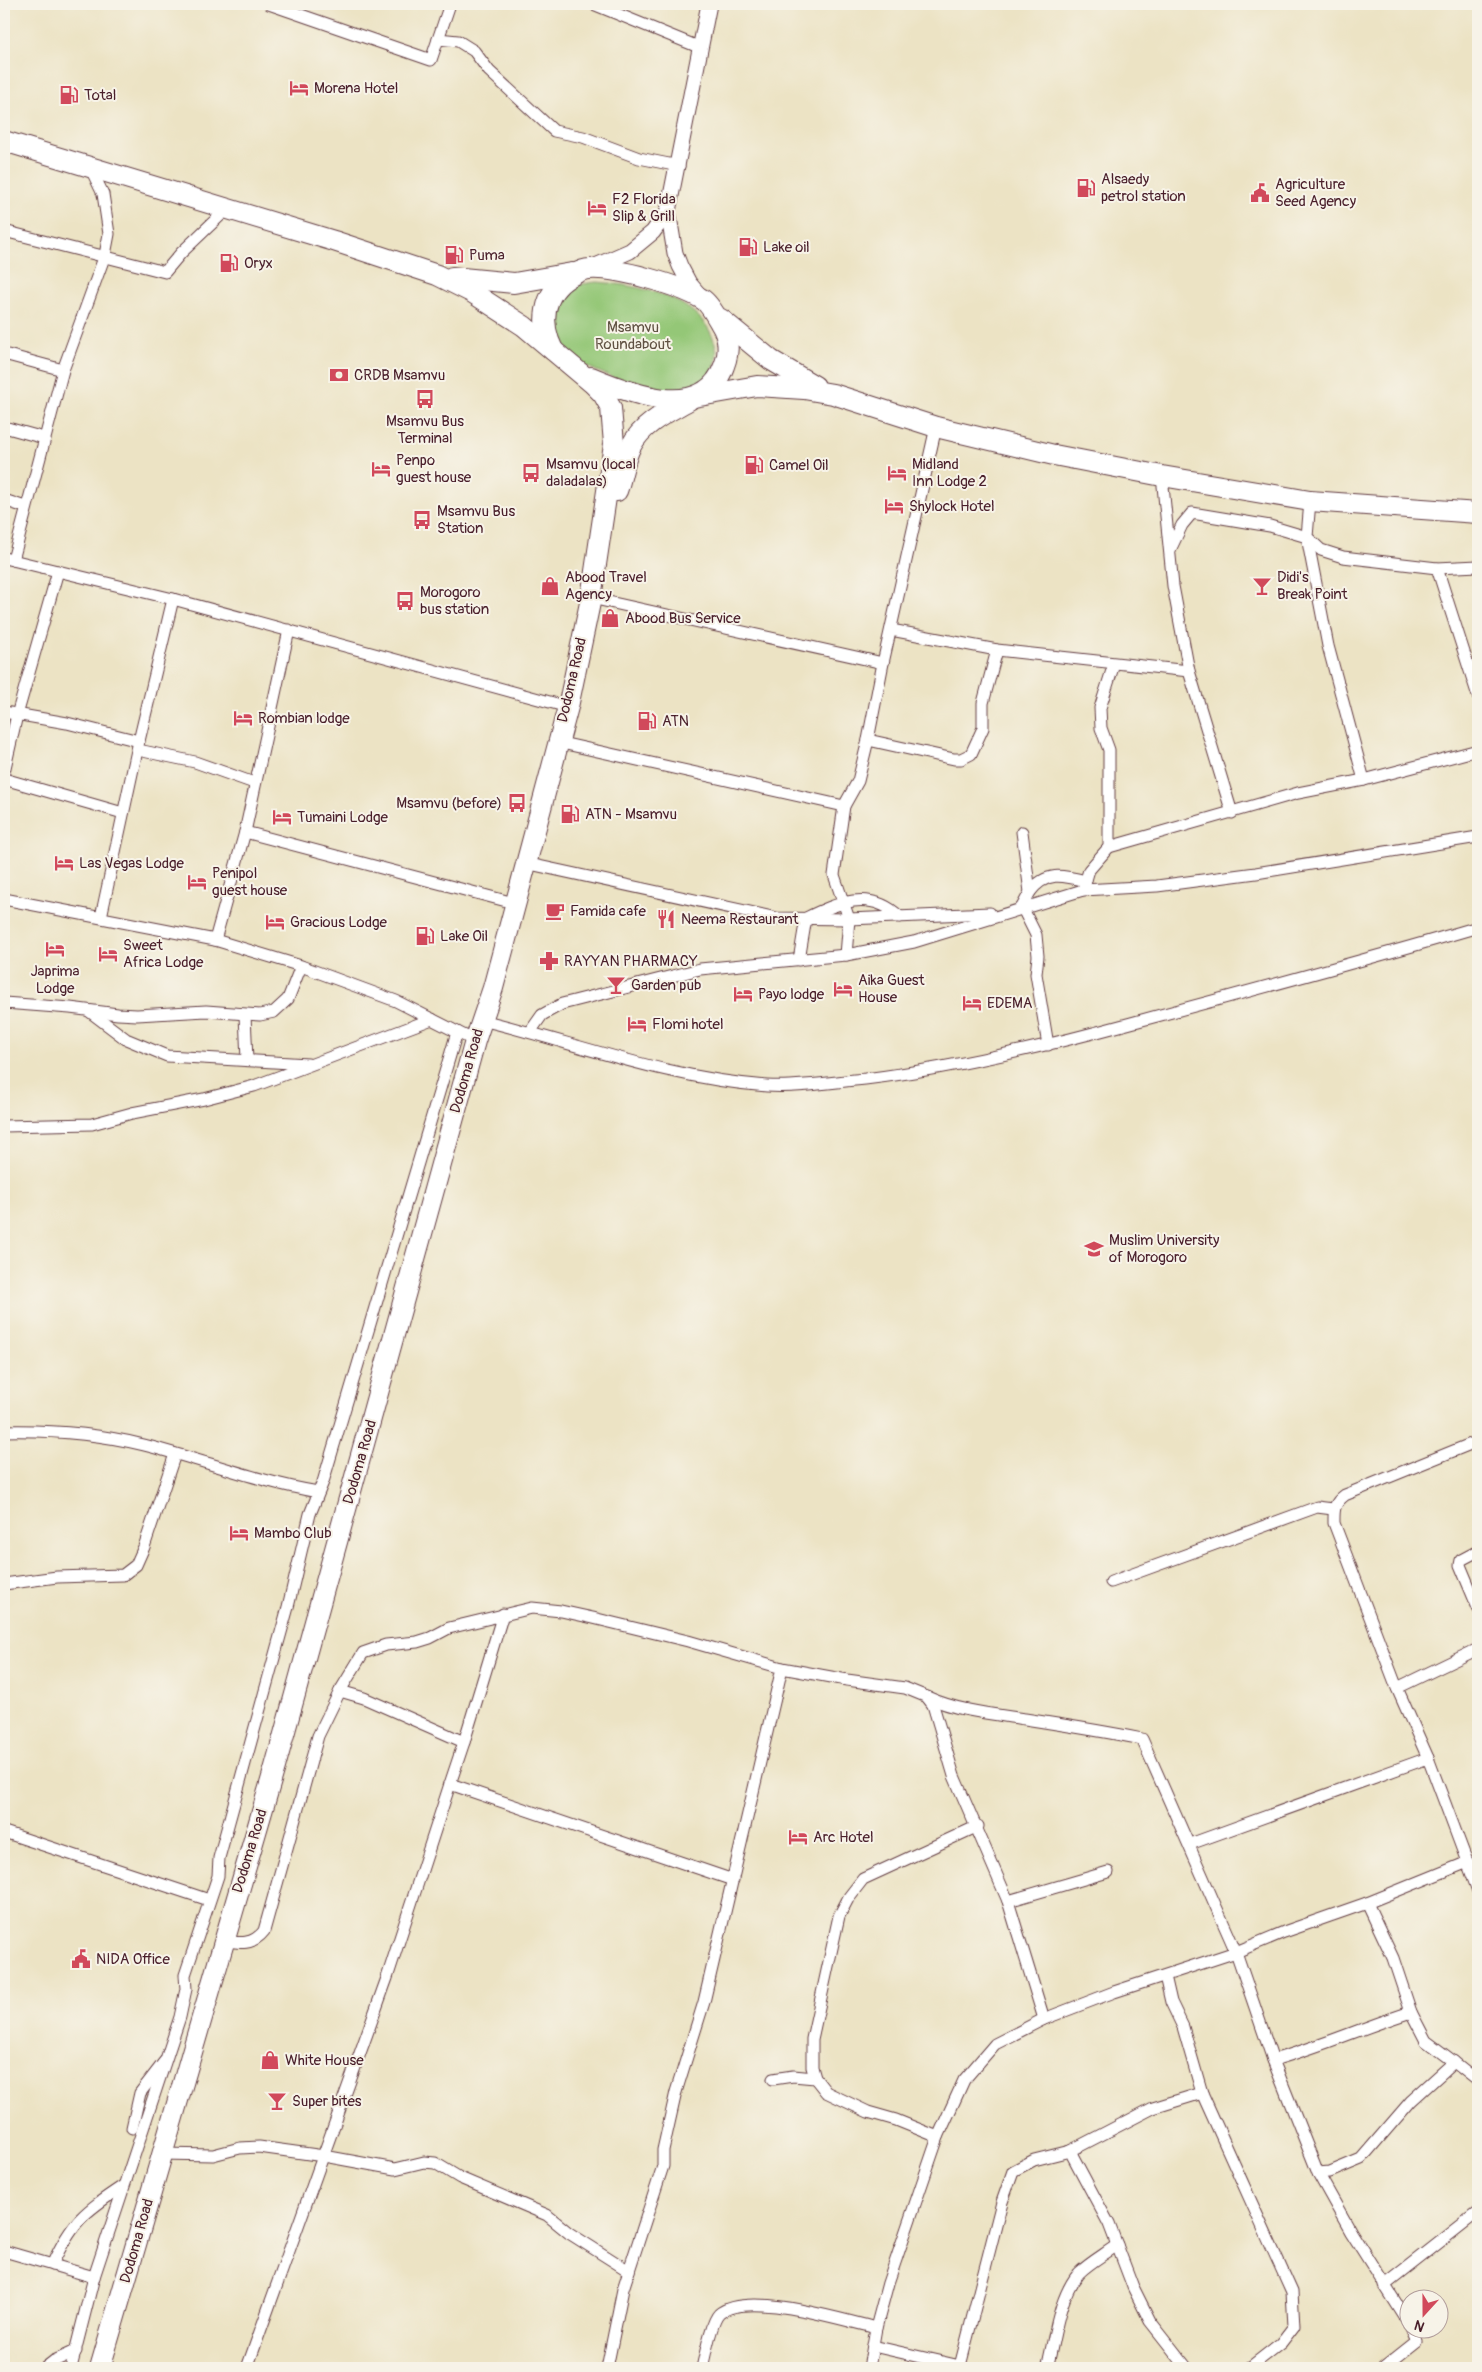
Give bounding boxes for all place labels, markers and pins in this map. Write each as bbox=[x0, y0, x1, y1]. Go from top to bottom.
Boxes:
hotel icon: Morena Hotel bbox=[288, 77, 310, 99]
place label: Morena Hotel bbox=[314, 79, 398, 98]
fuel station icon: Total bbox=[58, 84, 80, 106]
place label: Total bbox=[84, 86, 116, 105]
place label: Alsaedy petrol station bbox=[1101, 170, 1186, 206]
place label: Agriculture Seed Agency bbox=[1275, 175, 1357, 211]
fuel station icon: Alsaedy petrol station bbox=[1075, 177, 1097, 199]
public building icon: Agriculture Seed Agency bbox=[1249, 182, 1271, 204]
place label: F2 Florida Slip & Grill bbox=[612, 190, 676, 226]
hotel icon: F2 Florida Slip & Grill bbox=[586, 197, 608, 219]
fuel station icon: Lake oil bbox=[737, 236, 759, 258]
place label: Lake oil bbox=[763, 238, 810, 257]
fuel station icon: Puma bbox=[443, 244, 465, 266]
place label: Puma bbox=[469, 246, 505, 265]
fuel station icon: Oryx bbox=[218, 252, 240, 274]
place label: Oryx bbox=[244, 254, 273, 273]
bank icon: CRDB Msamvu bbox=[328, 364, 350, 386]
place label: CRDB Msamvu bbox=[354, 366, 445, 385]
bus stop icon: Msamvu Bus Terminal bbox=[414, 388, 436, 410]
place label: Msamvu Bus Terminal bbox=[386, 412, 464, 448]
place label: Penpo guest house bbox=[396, 451, 472, 487]
fuel station icon: Camel Oil bbox=[743, 454, 765, 476]
place label: Msamvu (local daladalas) bbox=[546, 455, 636, 491]
place label: Midland Inn Lodge 2 bbox=[912, 455, 987, 491]
place label: Camel Oil bbox=[769, 456, 829, 475]
hotel icon: Penpo guest house bbox=[370, 458, 392, 480]
bus stop icon: Msamvu (local daladalas) bbox=[520, 462, 542, 484]
hotel icon: Midland Inn Lodge 2 bbox=[886, 462, 908, 484]
hotel icon: Shylock Hotel bbox=[883, 495, 905, 517]
place label: Shylock Hotel bbox=[909, 497, 995, 516]
place label: Msamvu Bus Station bbox=[437, 502, 515, 538]
bus stop icon: Msamvu Bus Station bbox=[411, 509, 433, 531]
place label: Abood Travel Agency bbox=[565, 568, 647, 604]
place label: Didi's Break Point bbox=[1277, 568, 1349, 604]
shop icon: Abood Travel Agency bbox=[539, 575, 561, 597]
bar icon: Didi's Break Point bbox=[1251, 575, 1273, 597]
place label: Morogoro bus station bbox=[420, 583, 489, 619]
bus stop icon: Morogoro bus station bbox=[394, 590, 416, 612]
shop icon: Abood Bus Service bbox=[599, 607, 621, 629]
place label: Abood Bus Service bbox=[625, 609, 741, 628]
hotel icon: Rombian lodge bbox=[232, 707, 254, 729]
place label: Rombian lodge bbox=[258, 709, 350, 728]
fuel station icon: ATN bbox=[636, 710, 658, 732]
place label: ATN bbox=[662, 712, 689, 731]
bus stop icon: Msamvu (before) bbox=[506, 792, 528, 814]
place label: Msamvu (before) bbox=[396, 794, 502, 813]
fuel station icon: ATN - Msamvu bbox=[559, 803, 581, 825]
place label: ATN - Msamvu bbox=[585, 805, 677, 824]
hotel icon: Tumaini Lodge bbox=[271, 806, 293, 828]
place label: Tumaini Lodge bbox=[297, 808, 389, 827]
hotel icon: Las Vegas Lodge bbox=[53, 852, 75, 874]
place label: Las Vegas Lodge bbox=[79, 854, 185, 873]
place label: Penipol guest house bbox=[212, 864, 288, 900]
hotel icon: Penipol guest house bbox=[186, 871, 208, 893]
cafe icon: Famida cafe bbox=[544, 900, 566, 922]
place label: Famida cafe bbox=[570, 902, 646, 921]
restaurant icon: Neema Restaurant bbox=[655, 908, 677, 930]
place label: Neema Restaurant bbox=[681, 910, 800, 929]
hotel icon: Gracious Lodge bbox=[264, 911, 286, 933]
place label: Gracious Lodge bbox=[290, 913, 387, 932]
fuel station icon: Lake Oil bbox=[414, 925, 436, 947]
place label: Lake Oil bbox=[440, 927, 488, 946]
place label: Sweet Africa Lodge bbox=[123, 936, 204, 972]
hotel icon: Japrima Lodge bbox=[44, 938, 66, 960]
hotel icon: Sweet Africa Lodge bbox=[97, 943, 119, 965]
pharmacy icon: RAYYAN PHARMACY bbox=[538, 950, 560, 972]
place label: RAYYAN PHARMACY bbox=[564, 952, 698, 971]
place label: Japrima Lodge bbox=[30, 962, 80, 998]
place label: Aika Guest House bbox=[858, 971, 925, 1007]
bar icon: Garden pub bbox=[605, 974, 627, 996]
place label: Garden pub bbox=[631, 976, 701, 995]
hotel icon: Aika Guest House bbox=[832, 978, 854, 1000]
hotel icon: Payo lodge bbox=[732, 983, 754, 1005]
place label: Payo lodge bbox=[758, 985, 825, 1004]
hotel icon: EDEMA bbox=[961, 992, 983, 1014]
place label: EDEMA bbox=[987, 994, 1033, 1013]
hotel icon: Flomi hotel bbox=[626, 1013, 648, 1035]
place label: Flomi hotel bbox=[652, 1015, 724, 1034]
place label: Muslim University of Morogoro bbox=[1109, 1231, 1220, 1267]
school or university icon: Muslim University of Morogoro bbox=[1083, 1238, 1105, 1260]
hotel icon: Mambo Club bbox=[228, 1522, 250, 1544]
place label: Mambo Club bbox=[254, 1524, 332, 1543]
hotel icon: Arc Hotel bbox=[787, 1826, 809, 1848]
place label: Arc Hotel bbox=[813, 1828, 874, 1847]
public building icon: NIDA Office bbox=[70, 1948, 92, 1970]
place label: NIDA Office bbox=[96, 1950, 170, 1969]
shop icon: White House bbox=[259, 2049, 281, 2071]
place label: White House bbox=[285, 2051, 364, 2070]
bar icon: Super bites bbox=[266, 2090, 288, 2112]
place label: Super bites bbox=[292, 2092, 362, 2111]

